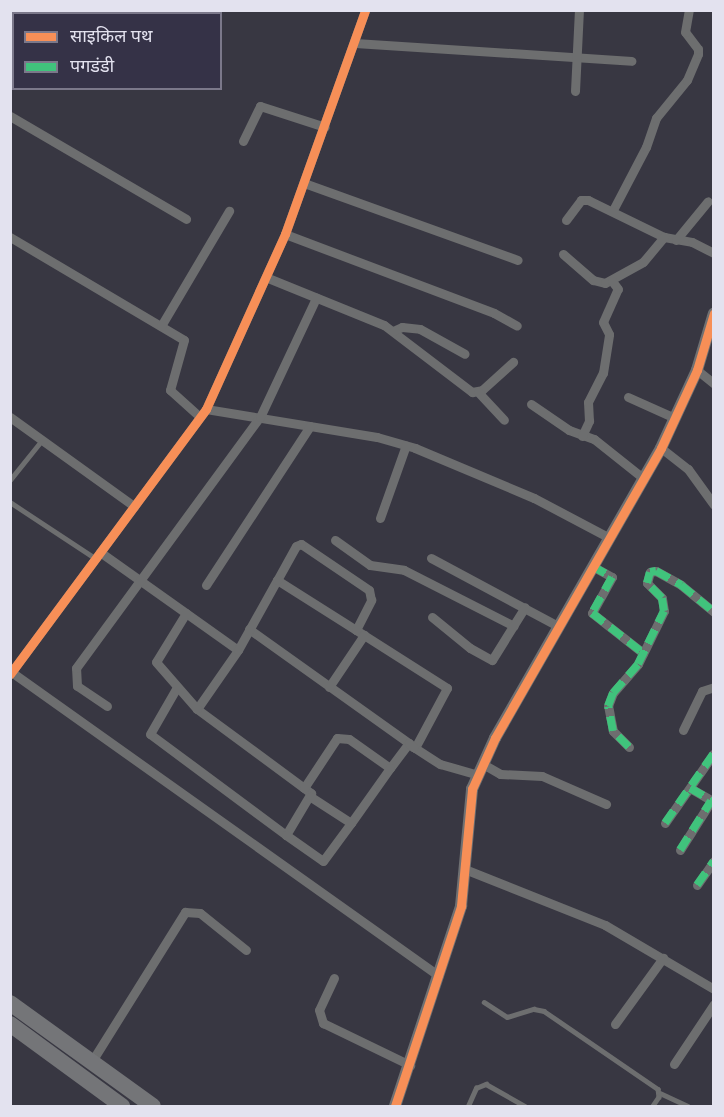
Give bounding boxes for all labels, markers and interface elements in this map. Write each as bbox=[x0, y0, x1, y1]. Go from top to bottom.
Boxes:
legend bbox=[12, 12, 222, 90]
text: साइकिल पथ bbox=[70, 25, 153, 46]
text: पगडंडी bbox=[70, 55, 114, 76]

